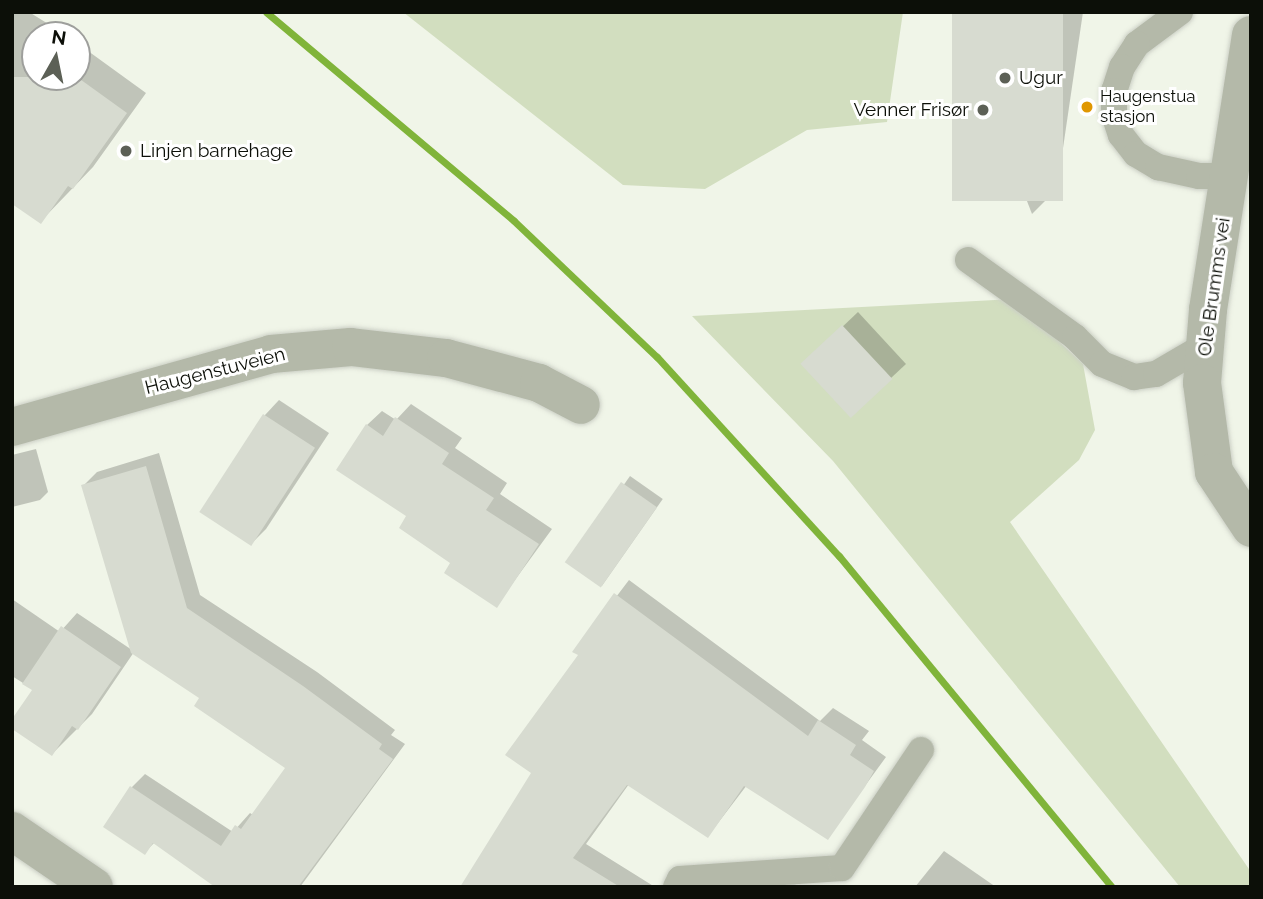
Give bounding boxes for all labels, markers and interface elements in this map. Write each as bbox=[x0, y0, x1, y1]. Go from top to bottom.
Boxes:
north arrow bbox=[21, 21, 91, 91]
text: N bbox=[50, 25, 68, 49]
place label: Ugur bbox=[1019, 67, 1063, 89]
marker: Ugur bbox=[997, 70, 1013, 86]
place label: Haugenstua stasjon bbox=[1100, 87, 1195, 127]
place label: Venner Frisør bbox=[853, 99, 969, 121]
marker: Haugenstua stasjon bbox=[1080, 100, 1094, 114]
marker: Venner Frisør bbox=[975, 102, 991, 118]
place label: Linjen barnehage bbox=[140, 140, 293, 162]
marker: Linjen barnehage bbox=[118, 143, 134, 159]
street label: Ole Brumms vei bbox=[1193, 216, 1235, 358]
street label: Haugenstuveien bbox=[143, 343, 287, 399]

